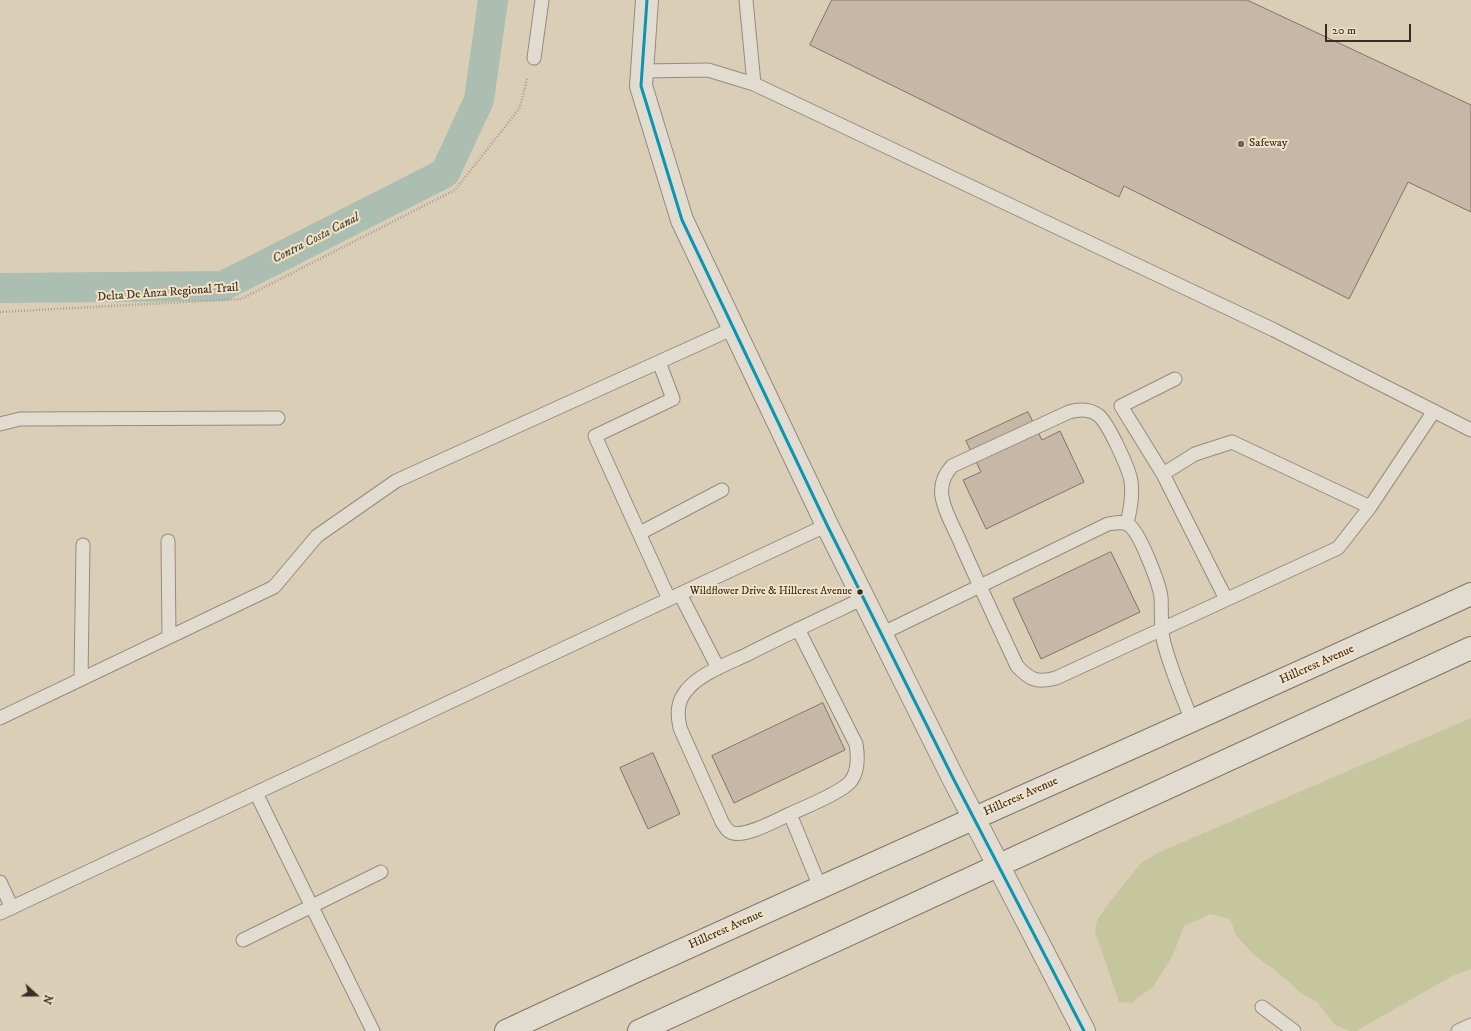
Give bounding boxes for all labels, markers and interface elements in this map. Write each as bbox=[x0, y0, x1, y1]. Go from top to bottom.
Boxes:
scale bar bbox=[1327, 16, 1413, 42]
text: 20 m bbox=[1332, 23, 1356, 38]
place label: Safeway bbox=[1249, 137, 1288, 151]
marker: Safeway bbox=[1236, 139, 1246, 149]
water label: Contra Costa Canal bbox=[270, 210, 362, 268]
street label: Delta De Anza Regional Trail bbox=[97, 281, 239, 305]
place label: Wildflower Drive & Hillcrest Avenue bbox=[690, 585, 852, 599]
marker: Wildflower Drive & Hillcrest Avenue bbox=[855, 587, 865, 597]
street label: Hillcrest Avenue bbox=[1278, 642, 1356, 688]
street label: Hillcrest Avenue bbox=[982, 774, 1060, 820]
street label: Hillcrest Avenue bbox=[687, 907, 765, 953]
north arrow bbox=[16, 975, 56, 1015]
text: N bbox=[39, 993, 55, 1006]

